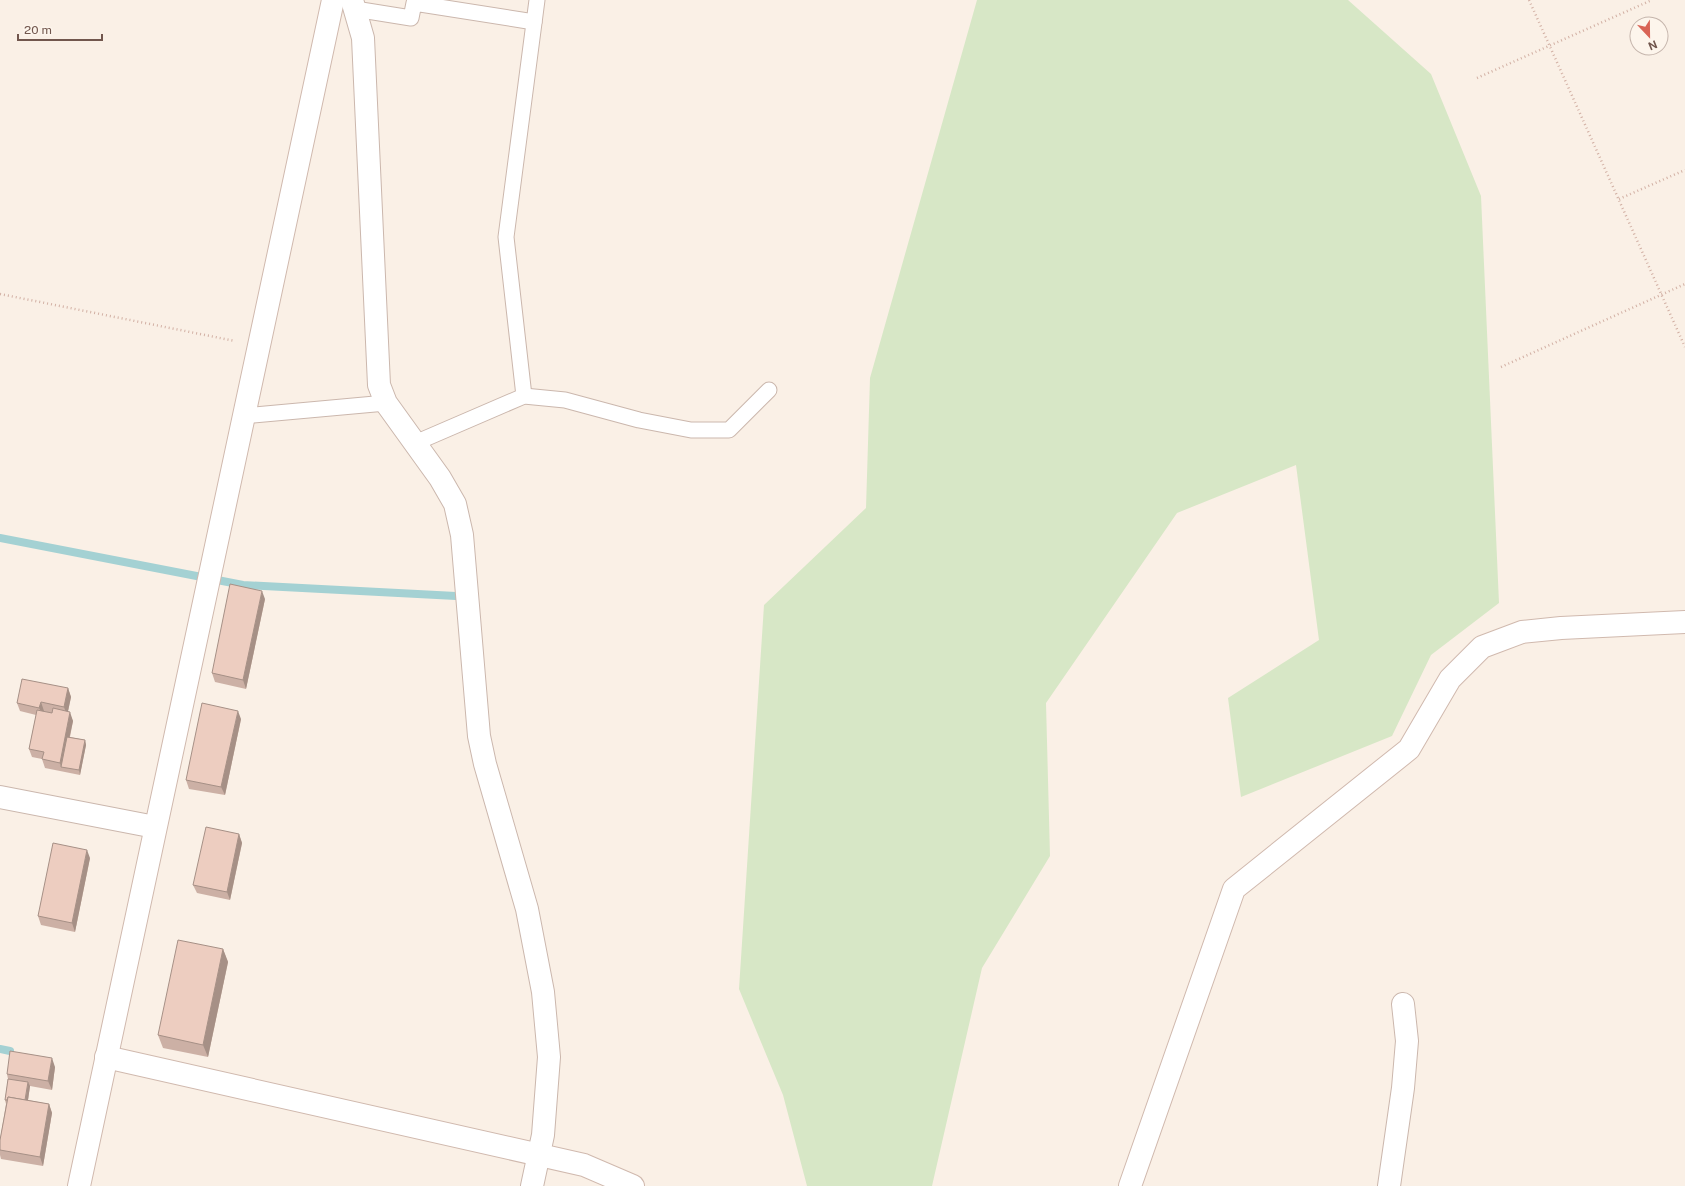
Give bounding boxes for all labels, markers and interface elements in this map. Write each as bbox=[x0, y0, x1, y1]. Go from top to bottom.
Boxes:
scale bar bbox=[18, 16, 102, 42]
north arrow bbox=[1629, 16, 1669, 56]
text: 20 m bbox=[24, 23, 52, 37]
text: N bbox=[1647, 38, 1659, 52]

